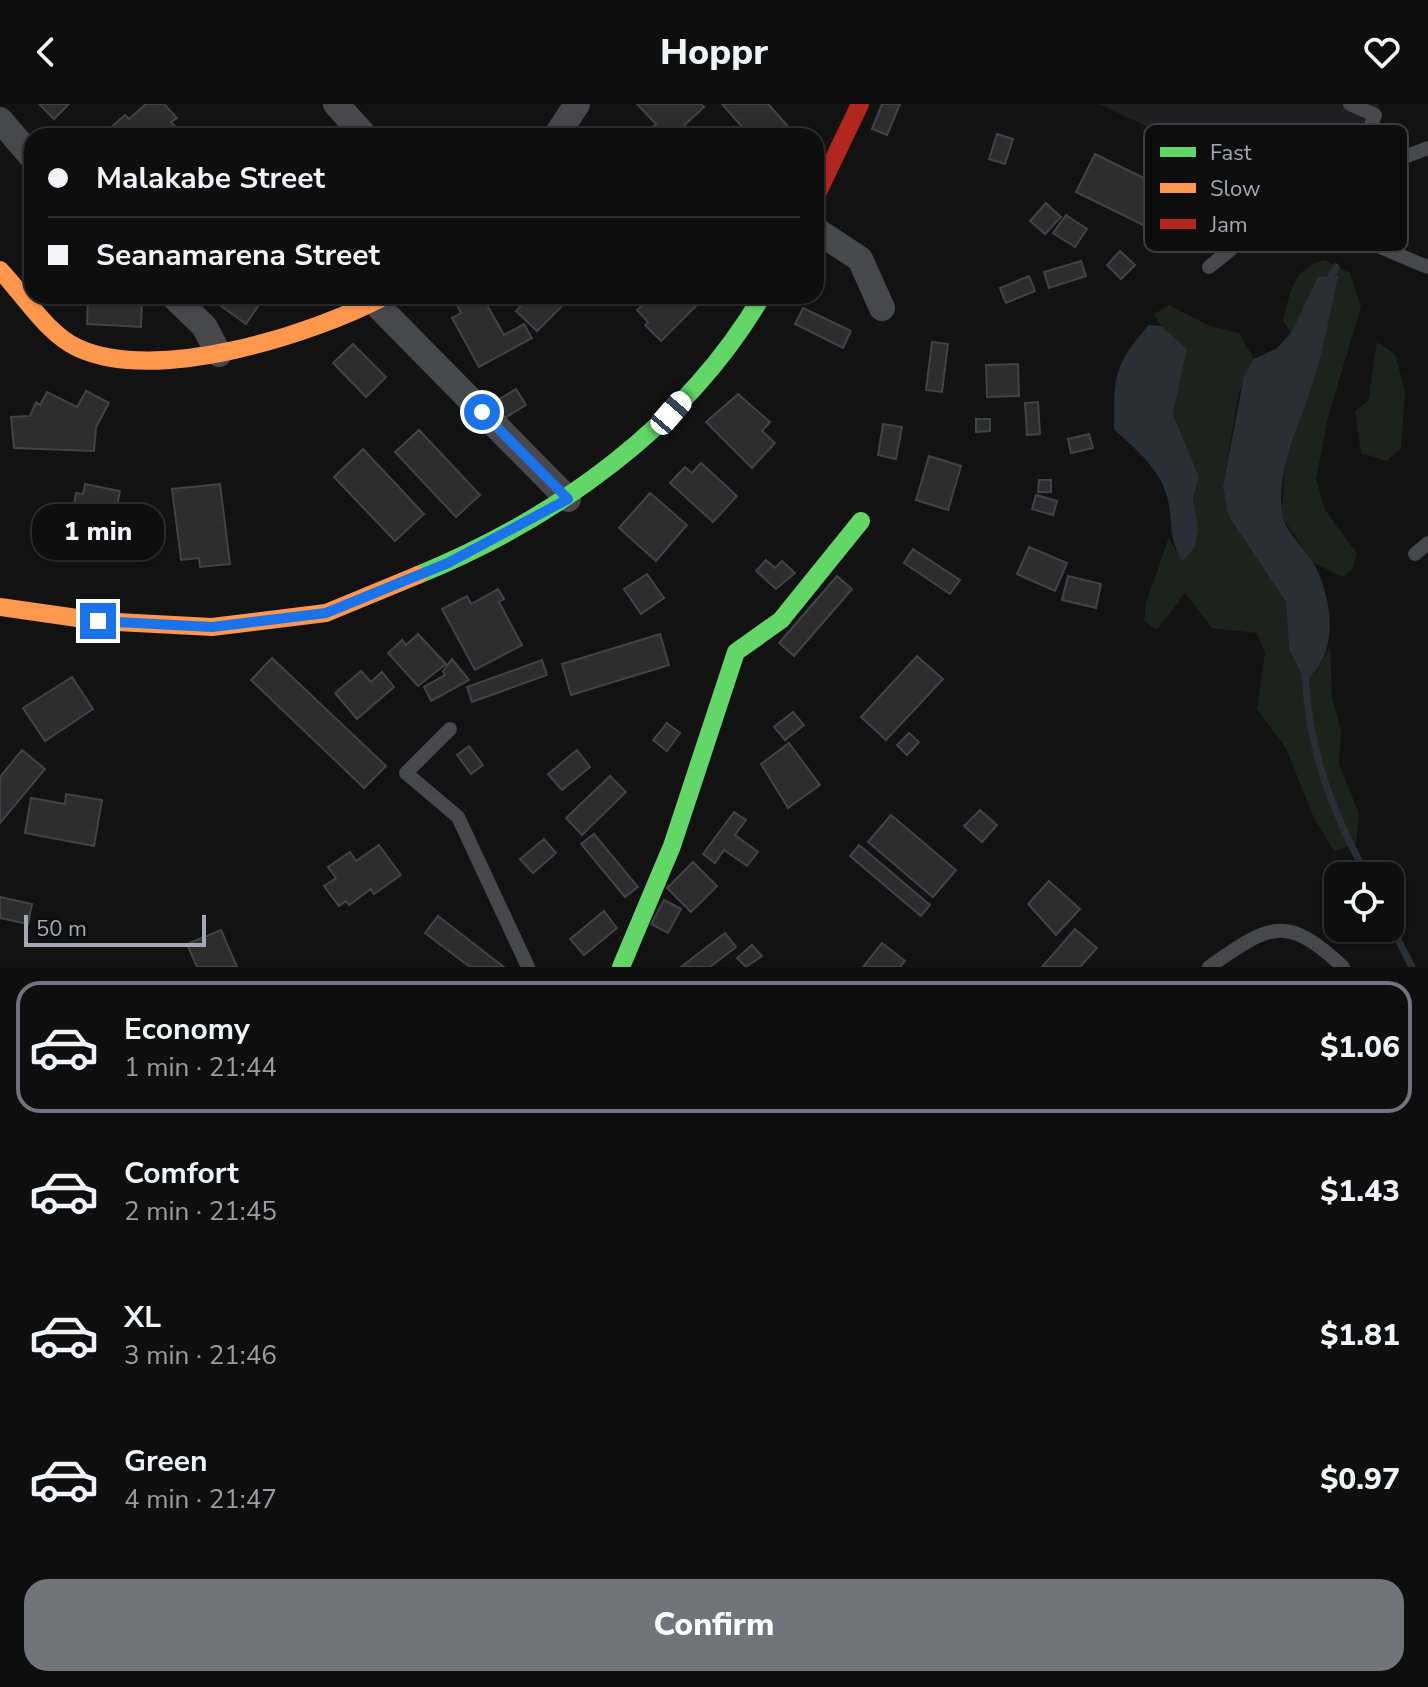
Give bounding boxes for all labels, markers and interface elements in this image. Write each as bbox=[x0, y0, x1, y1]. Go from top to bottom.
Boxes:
text: Hoppr bbox=[660, 28, 768, 77]
icon: back bbox=[24, 30, 68, 74]
icon: heart bbox=[1360, 30, 1404, 74]
legend bbox=[1144, 124, 1408, 252]
text: Fast bbox=[1210, 138, 1252, 168]
text: Malakabe Street bbox=[96, 158, 325, 199]
text: Slow bbox=[1210, 174, 1261, 204]
text: Jam bbox=[1209, 210, 1248, 240]
text: Seanamarena Street bbox=[96, 235, 380, 276]
car bbox=[646, 387, 696, 439]
route start bbox=[464, 394, 500, 430]
callout: 1 min bbox=[32, 505, 164, 561]
text: 1 min bbox=[64, 514, 132, 549]
route end bbox=[80, 603, 116, 639]
map controls bbox=[1324, 862, 1404, 942]
button: locate bbox=[1324, 862, 1404, 942]
scale bar bbox=[24, 911, 206, 947]
text: 50 m bbox=[36, 914, 87, 944]
text: Economy bbox=[124, 1009, 250, 1050]
icon: car bbox=[28, 1011, 100, 1083]
text: $1.06 bbox=[1320, 1027, 1400, 1068]
text: 1 min · 21:44 bbox=[124, 1050, 277, 1085]
text: Comfort bbox=[124, 1153, 239, 1194]
icon: car bbox=[28, 1155, 100, 1227]
text: $1.43 bbox=[1320, 1171, 1400, 1212]
text: 2 min · 21:45 bbox=[124, 1194, 277, 1229]
text: XL bbox=[124, 1297, 161, 1338]
icon: car bbox=[28, 1299, 100, 1371]
text: $1.81 bbox=[1320, 1315, 1400, 1356]
text: 3 min · 21:46 bbox=[124, 1338, 277, 1373]
text: Green bbox=[124, 1441, 208, 1482]
icon: car bbox=[28, 1443, 100, 1515]
text: $0.97 bbox=[1320, 1459, 1400, 1500]
text: 4 min · 21:47 bbox=[124, 1482, 277, 1517]
button: Confirm bbox=[24, 1579, 1404, 1671]

